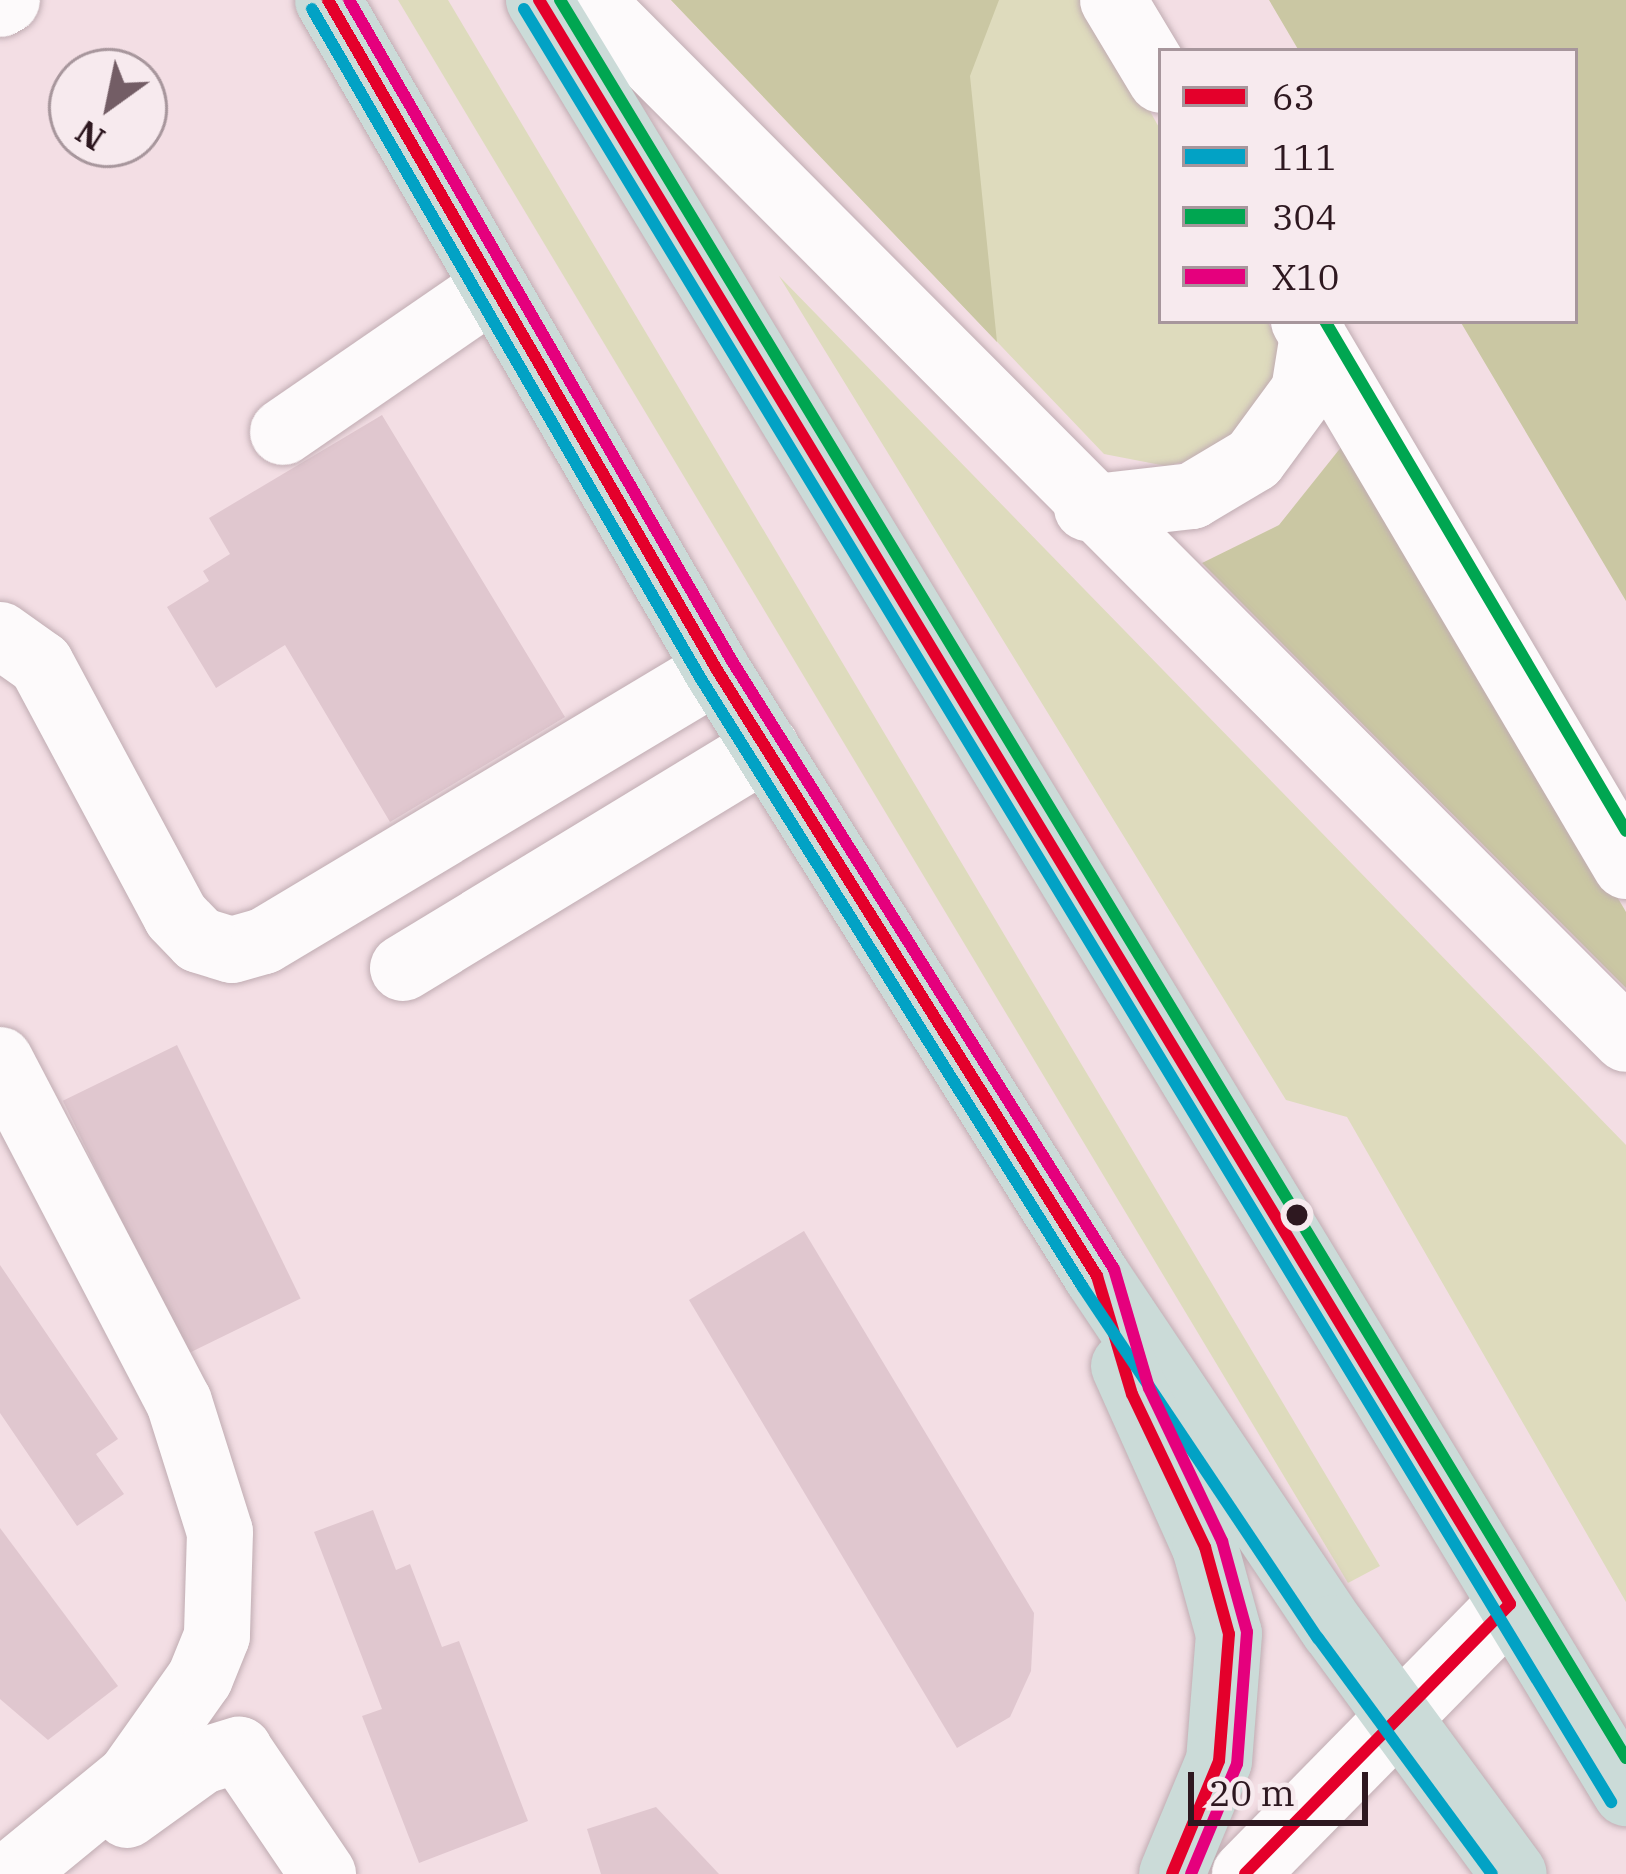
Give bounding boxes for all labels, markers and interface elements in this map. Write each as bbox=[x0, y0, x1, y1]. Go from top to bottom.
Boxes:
north arrow bbox=[48, 48, 168, 168]
legend bbox=[1158, 48, 1578, 324]
text: 63 bbox=[1272, 73, 1315, 120]
text: N bbox=[67, 111, 112, 161]
text: 111 bbox=[1272, 133, 1337, 180]
text: 304 bbox=[1272, 193, 1337, 240]
text: Х10 bbox=[1272, 253, 1339, 300]
unlabelled marker bbox=[1286, 1204, 1308, 1226]
scale bar bbox=[1194, 1748, 1374, 1822]
text: 20 m bbox=[1209, 1769, 1295, 1816]

